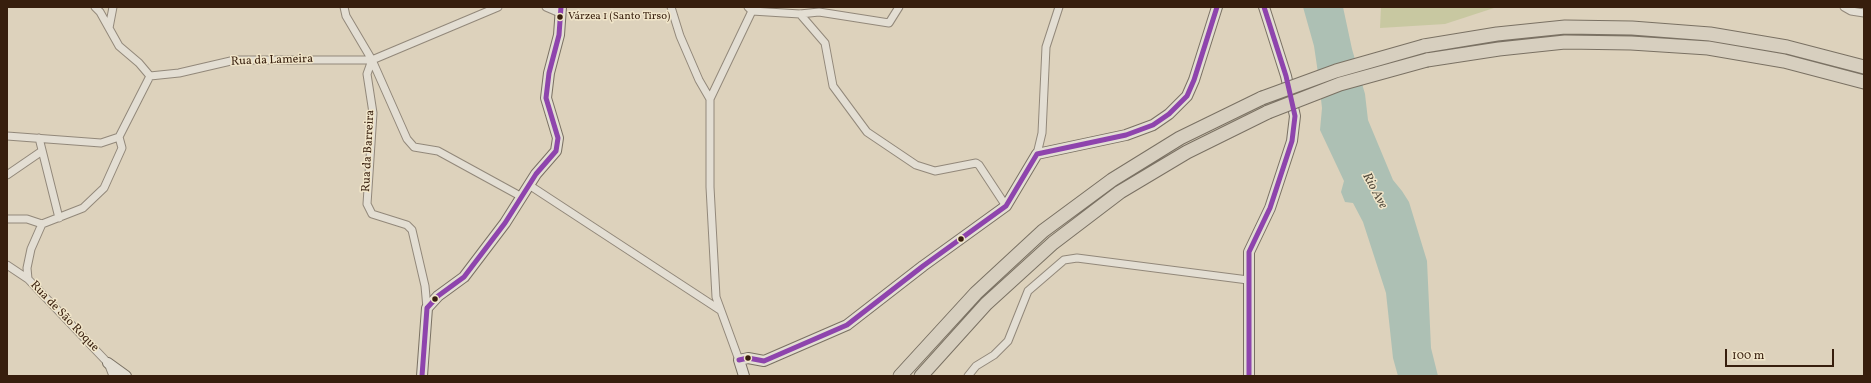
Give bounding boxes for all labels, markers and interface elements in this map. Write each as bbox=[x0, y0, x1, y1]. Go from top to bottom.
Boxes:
place label: Várzea 1 (Santo Tirso) bbox=[568, 10, 670, 24]
marker: Várzea 1 (Santo Tirso) bbox=[555, 12, 565, 22]
street label: Rua da Lameira bbox=[231, 52, 313, 70]
street label: Rua da Barreira bbox=[360, 110, 378, 192]
water label: Rio Ave bbox=[1358, 170, 1390, 212]
unlabelled marker bbox=[956, 234, 966, 244]
street label: Rua de São Roque bbox=[27, 279, 101, 355]
unlabelled marker bbox=[430, 294, 440, 304]
scale bar bbox=[1727, 341, 1836, 367]
text: 100 m bbox=[1732, 348, 1764, 364]
unlabelled marker bbox=[743, 353, 753, 363]

